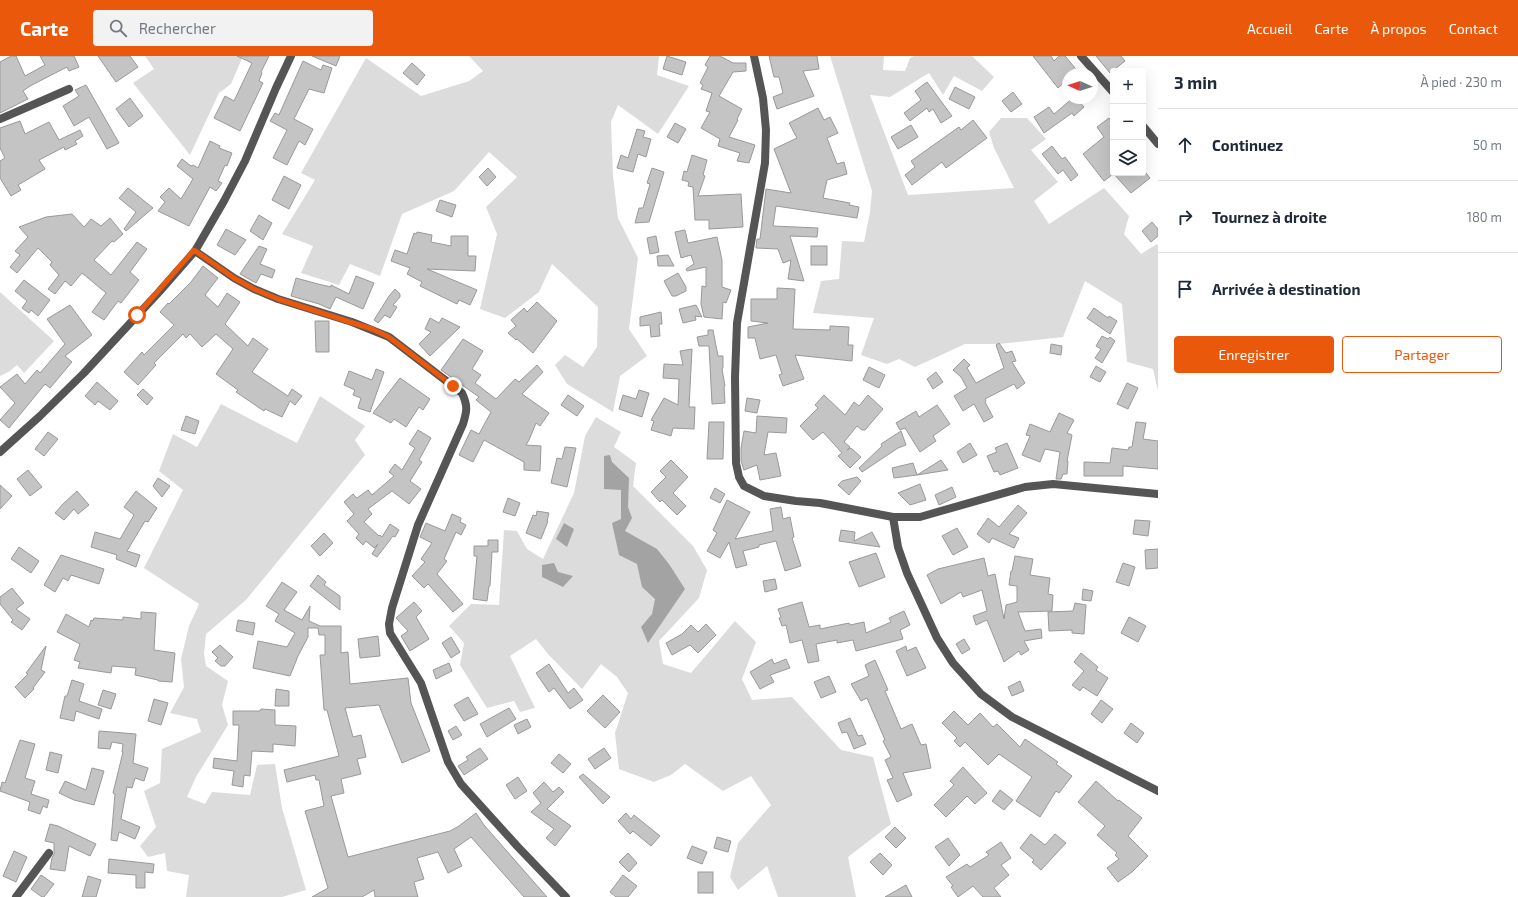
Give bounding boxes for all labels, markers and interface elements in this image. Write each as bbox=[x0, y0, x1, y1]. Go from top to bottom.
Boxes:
search box bbox=[93, 10, 373, 46]
text: Carte bbox=[20, 17, 69, 40]
icon: search bbox=[107, 17, 129, 39]
text: Rechercher bbox=[139, 19, 216, 37]
text: Accueil bbox=[1247, 20, 1292, 37]
text: Carte bbox=[1314, 20, 1349, 37]
text: À propos bbox=[1371, 20, 1427, 37]
text: Contact bbox=[1449, 20, 1498, 37]
north arrow bbox=[1062, 68, 1098, 104]
map controls bbox=[1110, 68, 1146, 176]
button: + bbox=[1110, 68, 1146, 104]
text: 3 min bbox=[1174, 72, 1217, 92]
text: À pied · 230 m bbox=[1421, 74, 1502, 90]
button: − bbox=[1110, 104, 1146, 140]
icon: ahead bbox=[1174, 134, 1196, 156]
text: Continuez bbox=[1212, 136, 1283, 154]
text: 50 m bbox=[1473, 137, 1502, 153]
button: layers bbox=[1110, 140, 1146, 176]
icon: right bbox=[1174, 206, 1196, 228]
text: Tournez à droite bbox=[1212, 208, 1327, 226]
text: 180 m bbox=[1467, 209, 1502, 225]
icon: arrive bbox=[1174, 278, 1196, 300]
text: Arrivée à destination bbox=[1212, 280, 1360, 298]
route start bbox=[128, 306, 146, 324]
button: Enregistrer bbox=[1174, 336, 1334, 373]
button: Partager bbox=[1342, 336, 1502, 373]
route end bbox=[444, 377, 462, 395]

